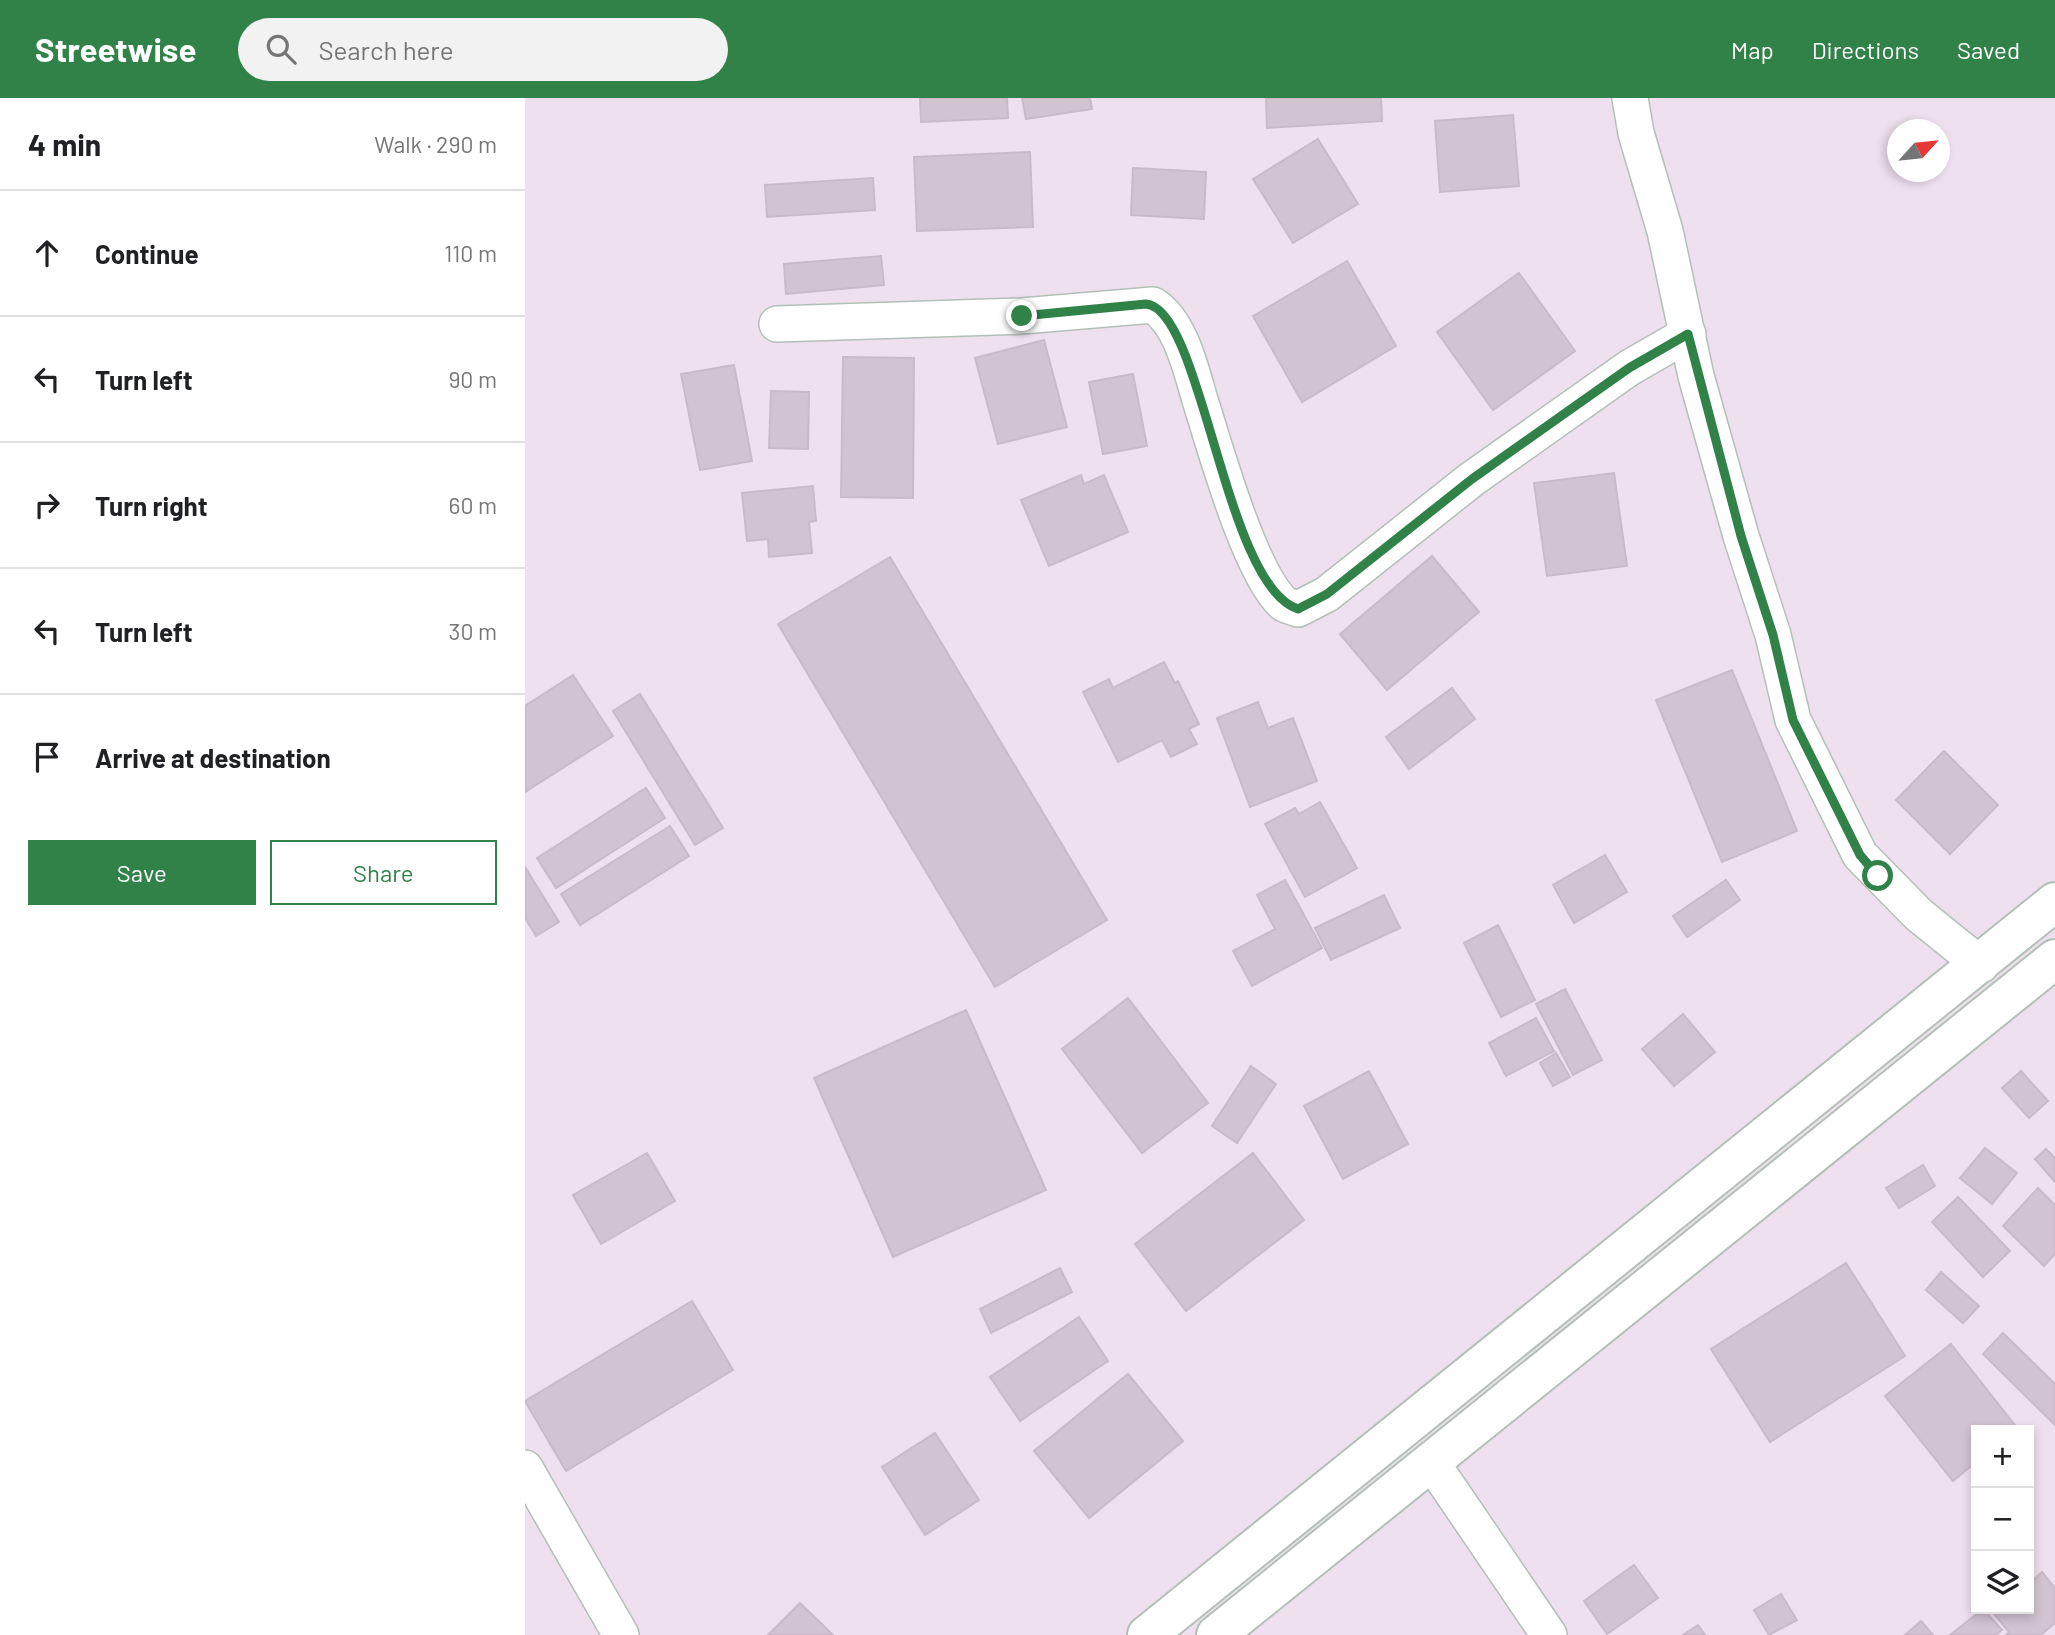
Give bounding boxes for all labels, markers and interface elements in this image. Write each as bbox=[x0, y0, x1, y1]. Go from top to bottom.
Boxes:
search box bbox=[238, 18, 728, 81]
text: Streetwise bbox=[35, 29, 196, 69]
icon: search bbox=[262, 30, 300, 68]
text: Search here bbox=[318, 34, 454, 65]
text: Map bbox=[1731, 35, 1774, 64]
text: Directions bbox=[1812, 35, 1919, 64]
text: Saved bbox=[1957, 35, 2020, 64]
north arrow bbox=[1887, 119, 1950, 182]
text: 4 min bbox=[28, 126, 101, 162]
text: Walk · 290 m bbox=[374, 130, 497, 158]
icon: ahead bbox=[28, 234, 66, 272]
text: Continue bbox=[95, 238, 199, 269]
text: 110 m bbox=[444, 239, 497, 267]
route end bbox=[1006, 300, 1037, 331]
icon: left bbox=[28, 360, 66, 398]
text: Turn left bbox=[95, 364, 193, 395]
text: 90 m bbox=[448, 365, 497, 393]
icon: right bbox=[28, 486, 66, 524]
text: Turn right bbox=[95, 490, 208, 521]
text: 60 m bbox=[449, 491, 497, 519]
icon: left bbox=[28, 612, 66, 650]
text: Turn left bbox=[95, 616, 193, 647]
text: 30 m bbox=[449, 617, 497, 645]
icon: arrive bbox=[28, 738, 66, 776]
text: Arrive at destination bbox=[95, 742, 331, 773]
button: Save bbox=[28, 840, 256, 905]
button: Share bbox=[270, 840, 497, 905]
route start bbox=[1862, 860, 1893, 891]
map controls bbox=[1971, 1425, 2034, 1614]
button: + bbox=[1971, 1425, 2034, 1488]
button: − bbox=[1971, 1488, 2034, 1551]
button: layers bbox=[1971, 1551, 2034, 1614]

